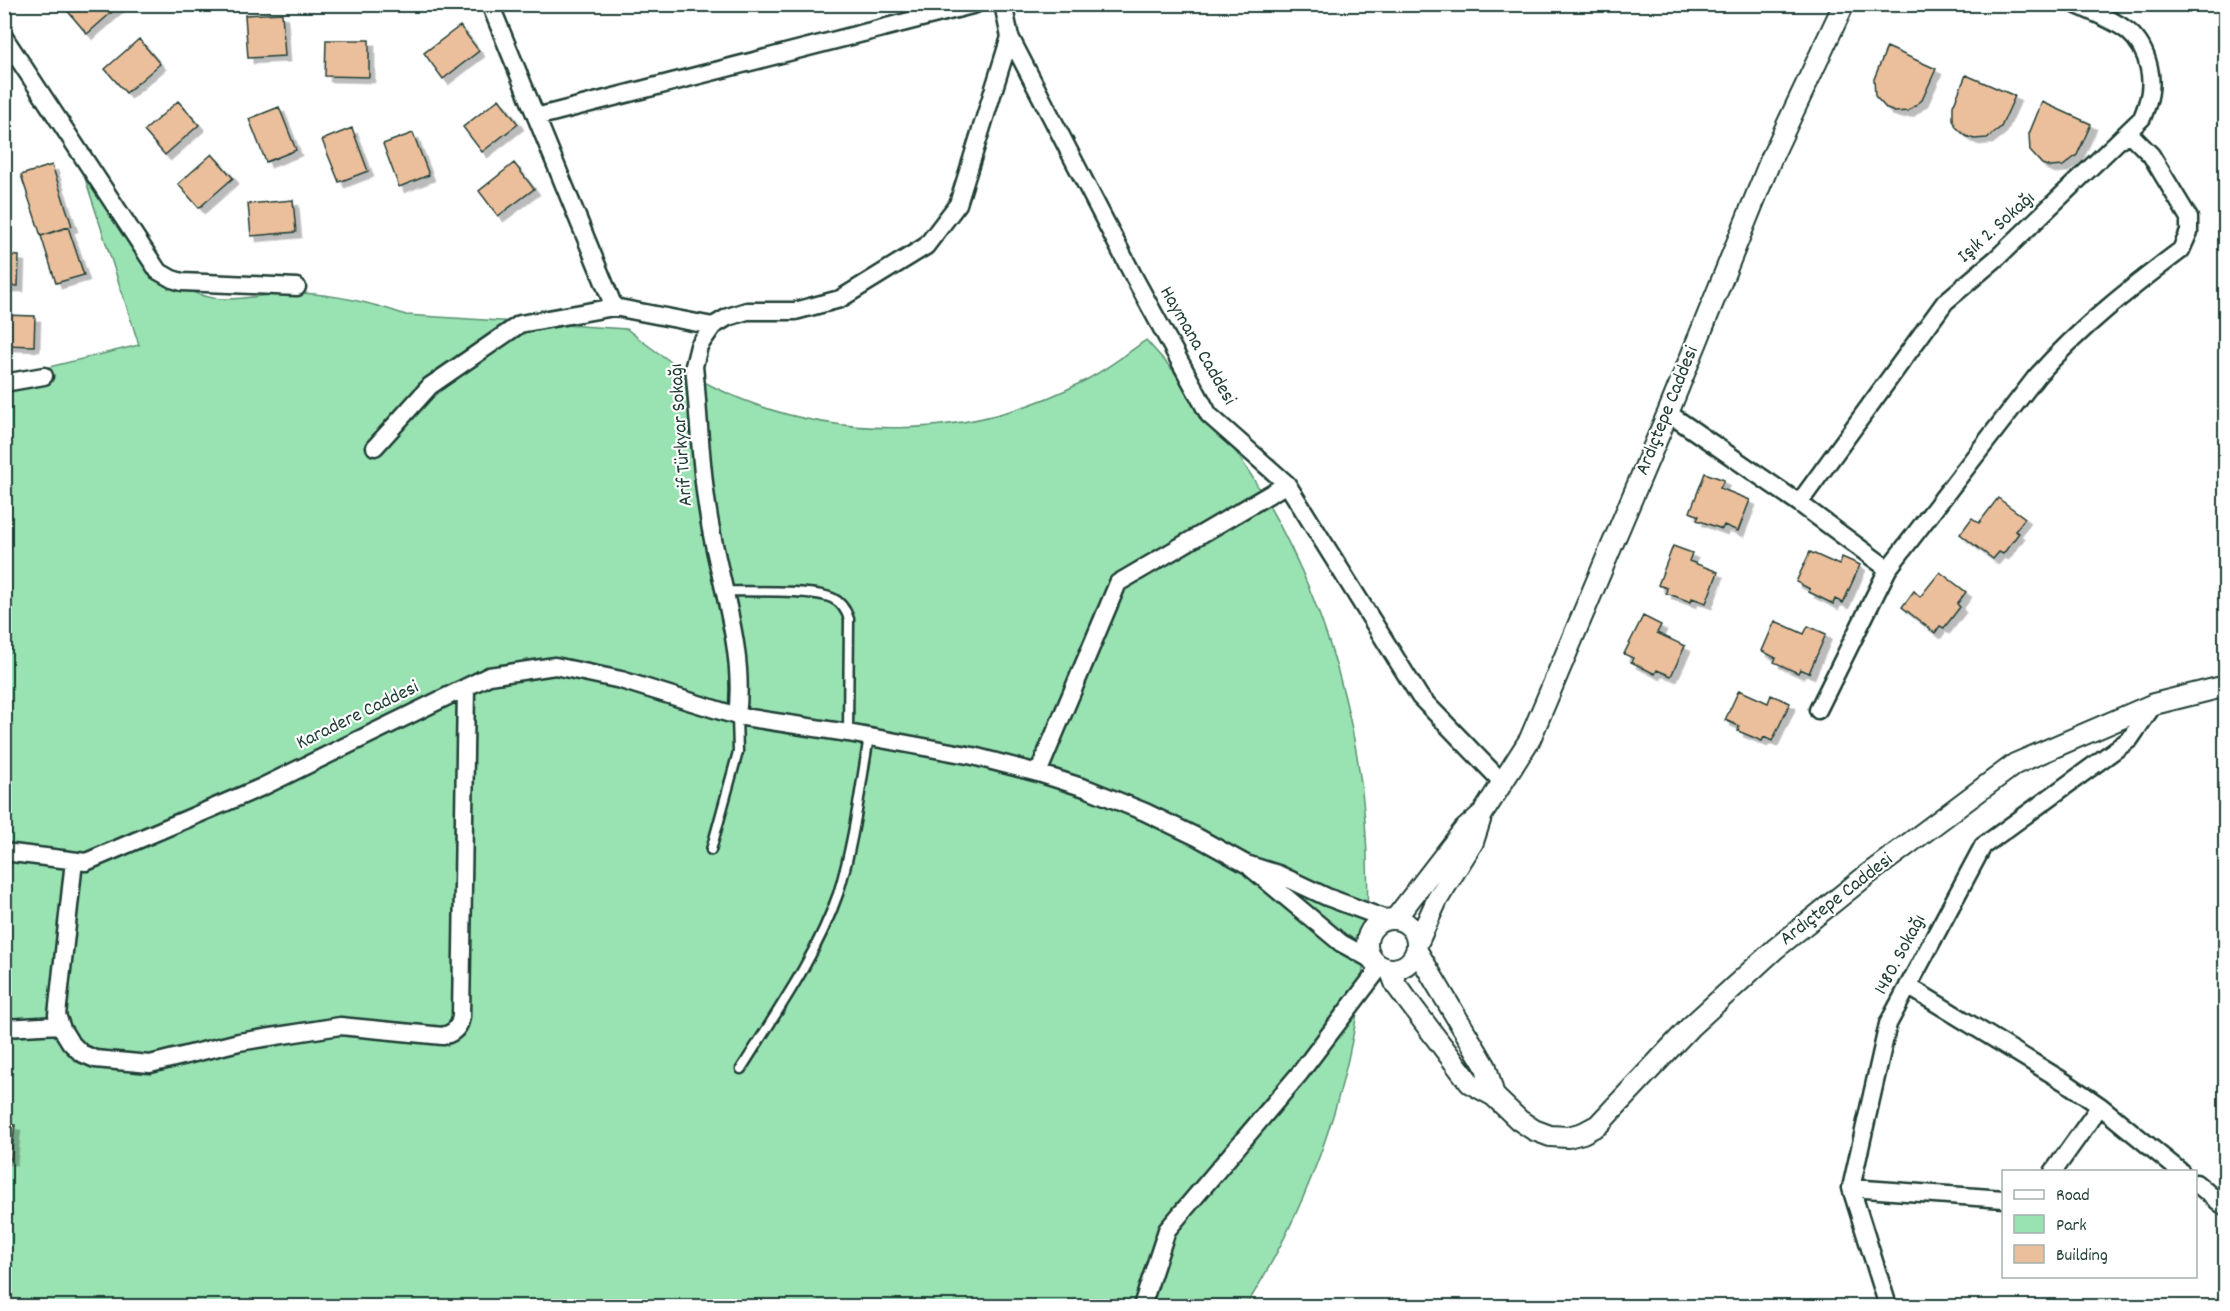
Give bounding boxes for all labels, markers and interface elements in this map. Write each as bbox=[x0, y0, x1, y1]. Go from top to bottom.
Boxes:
street label: Işık 2. Sokağı bbox=[1952, 186, 2042, 270]
street label: Haymana Caddesi bbox=[1152, 281, 1243, 411]
street label: Ardıçtepe Caddesi bbox=[1629, 342, 1707, 480]
street label: Arif Türkyar Sokağı bbox=[663, 363, 701, 507]
street label: Karadere Caddesi bbox=[292, 674, 424, 758]
street label: Ardıçtepe Caddesi bbox=[1774, 847, 1900, 953]
street label: 1480. Sokağı bbox=[1868, 910, 1934, 1000]
legend bbox=[2002, 1170, 2197, 1278]
text: Road bbox=[2056, 1184, 2090, 1209]
text: Park bbox=[2056, 1214, 2087, 1239]
text: Building bbox=[2056, 1244, 2108, 1269]

